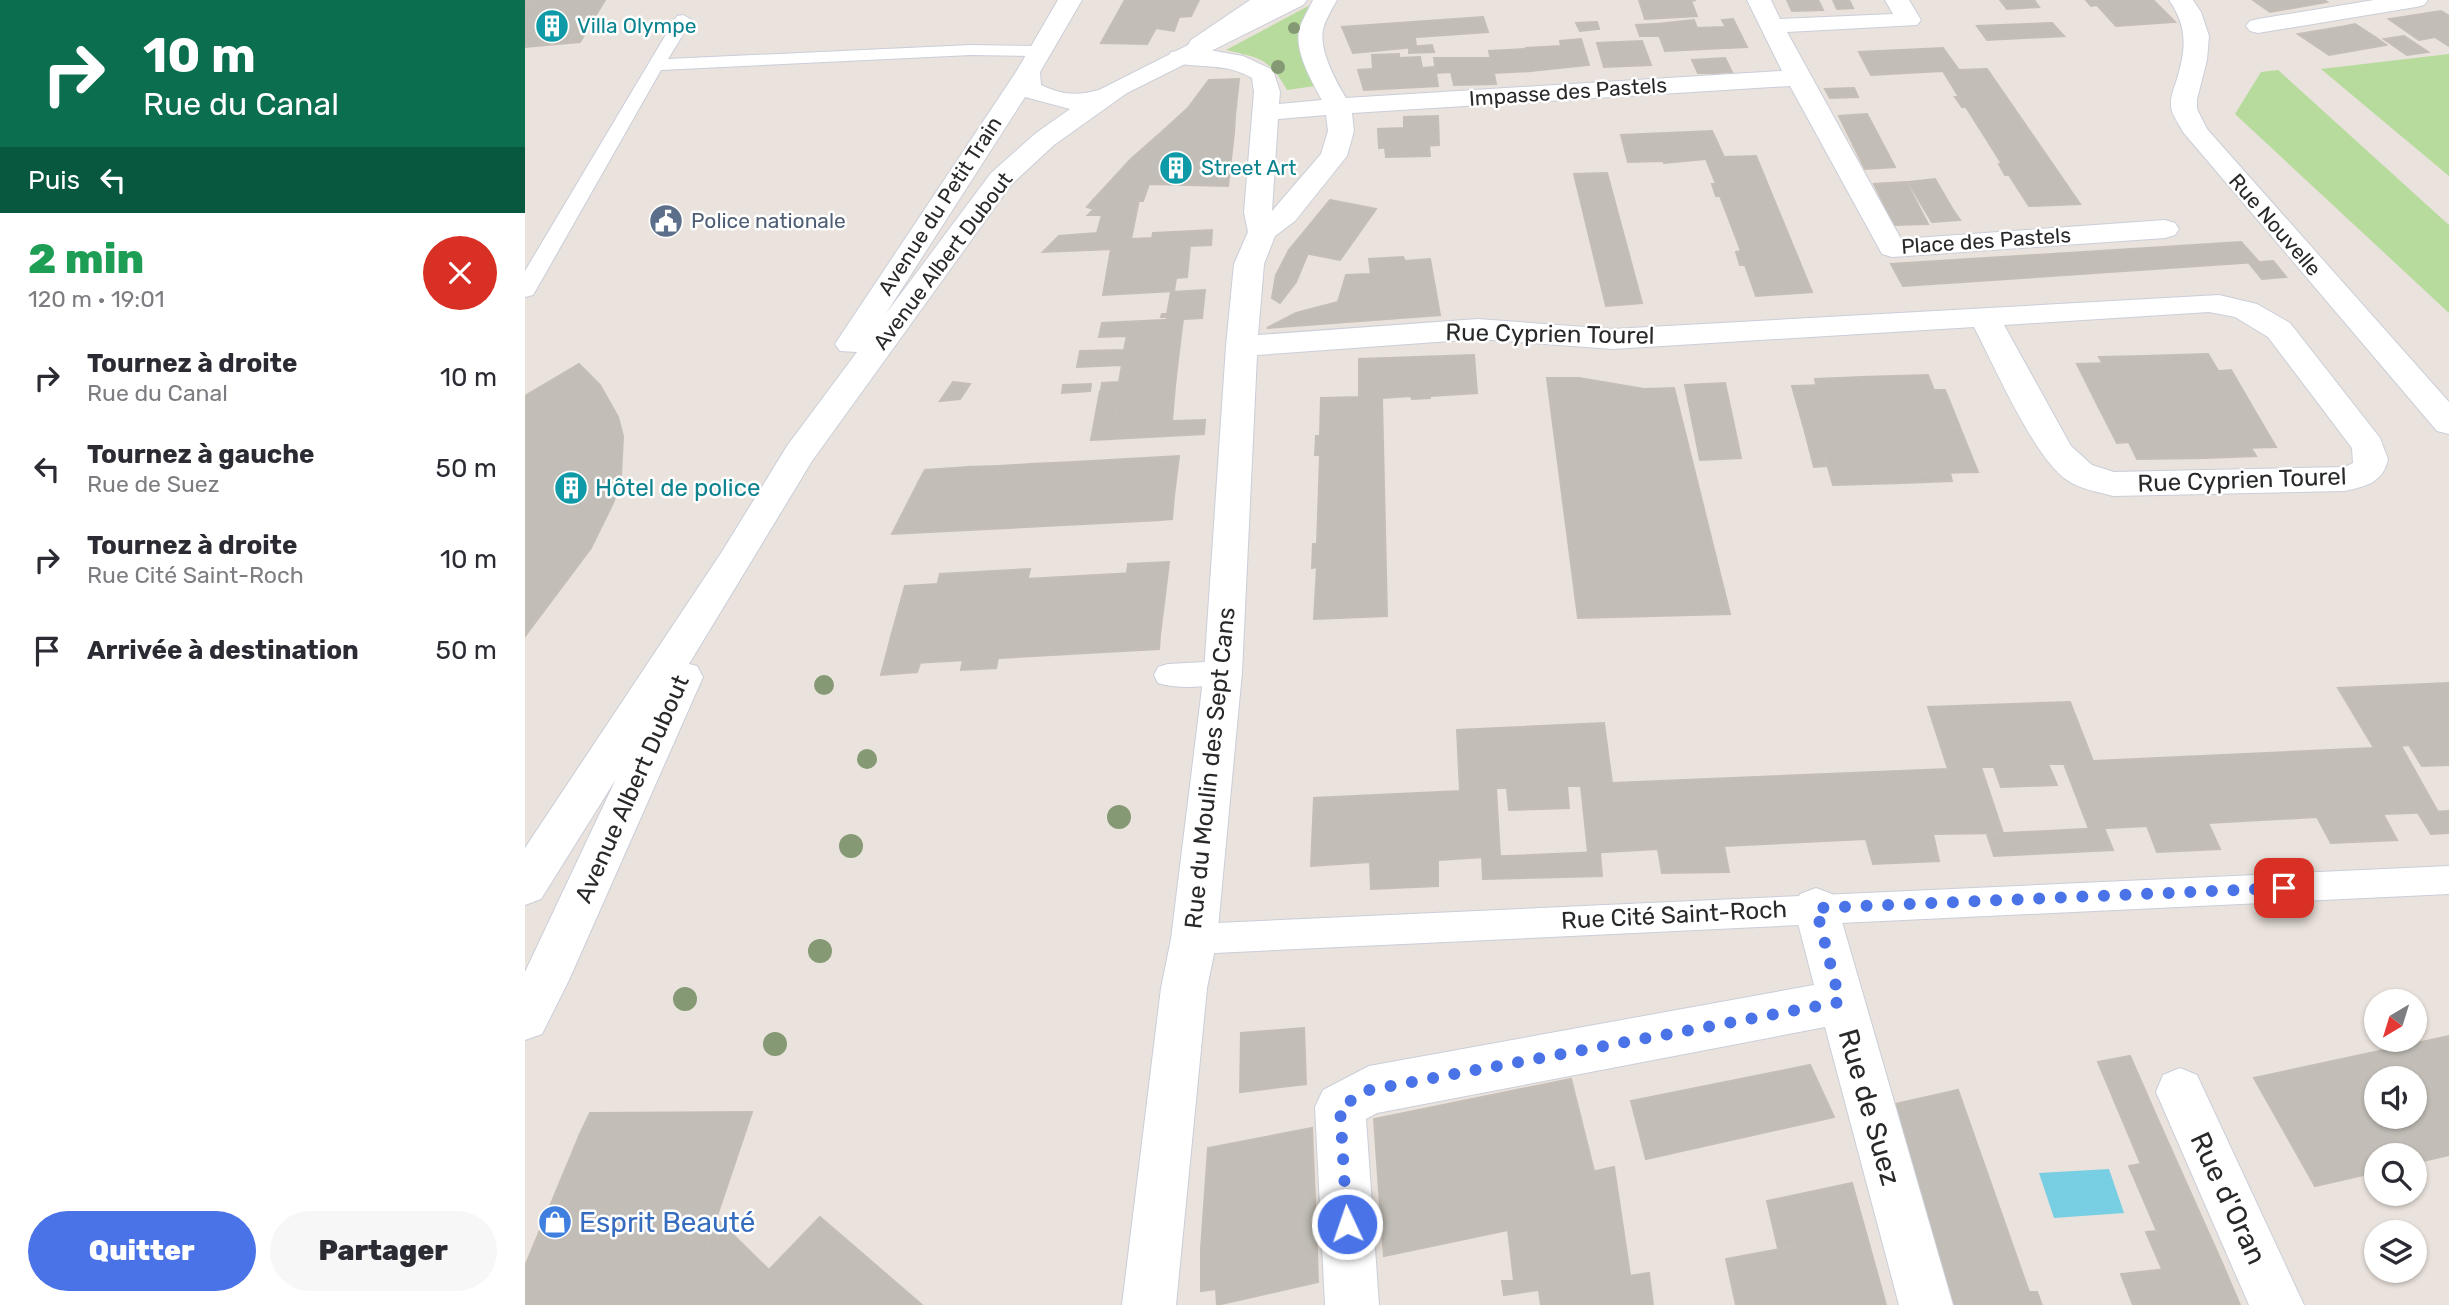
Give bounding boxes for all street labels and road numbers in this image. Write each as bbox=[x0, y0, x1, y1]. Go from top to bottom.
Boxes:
street label: Impasse des Pastels bbox=[1468, 72, 1668, 111]
street label: Avenue du Petit Train bbox=[873, 112, 1007, 300]
street label: Avenue Albert Dubout bbox=[868, 167, 1017, 354]
street label: Rue Nouvelle bbox=[2224, 168, 2327, 281]
street label: Place des Pastels bbox=[1900, 222, 2072, 259]
street label: Rue Cyprien Tourel bbox=[1445, 318, 1655, 350]
street label: Rue Cyprien Tourel bbox=[2137, 462, 2347, 498]
street label: Rue du Moulin des Sept Cans bbox=[1179, 606, 1241, 930]
street label: Avenue Albert Dubout bbox=[569, 671, 695, 907]
street label: Rue Cité Saint-Roch bbox=[1560, 895, 1788, 935]
street label: Rue de Suez bbox=[1831, 1025, 1908, 1189]
street label: Rue d'Oran bbox=[2184, 1127, 2274, 1270]

